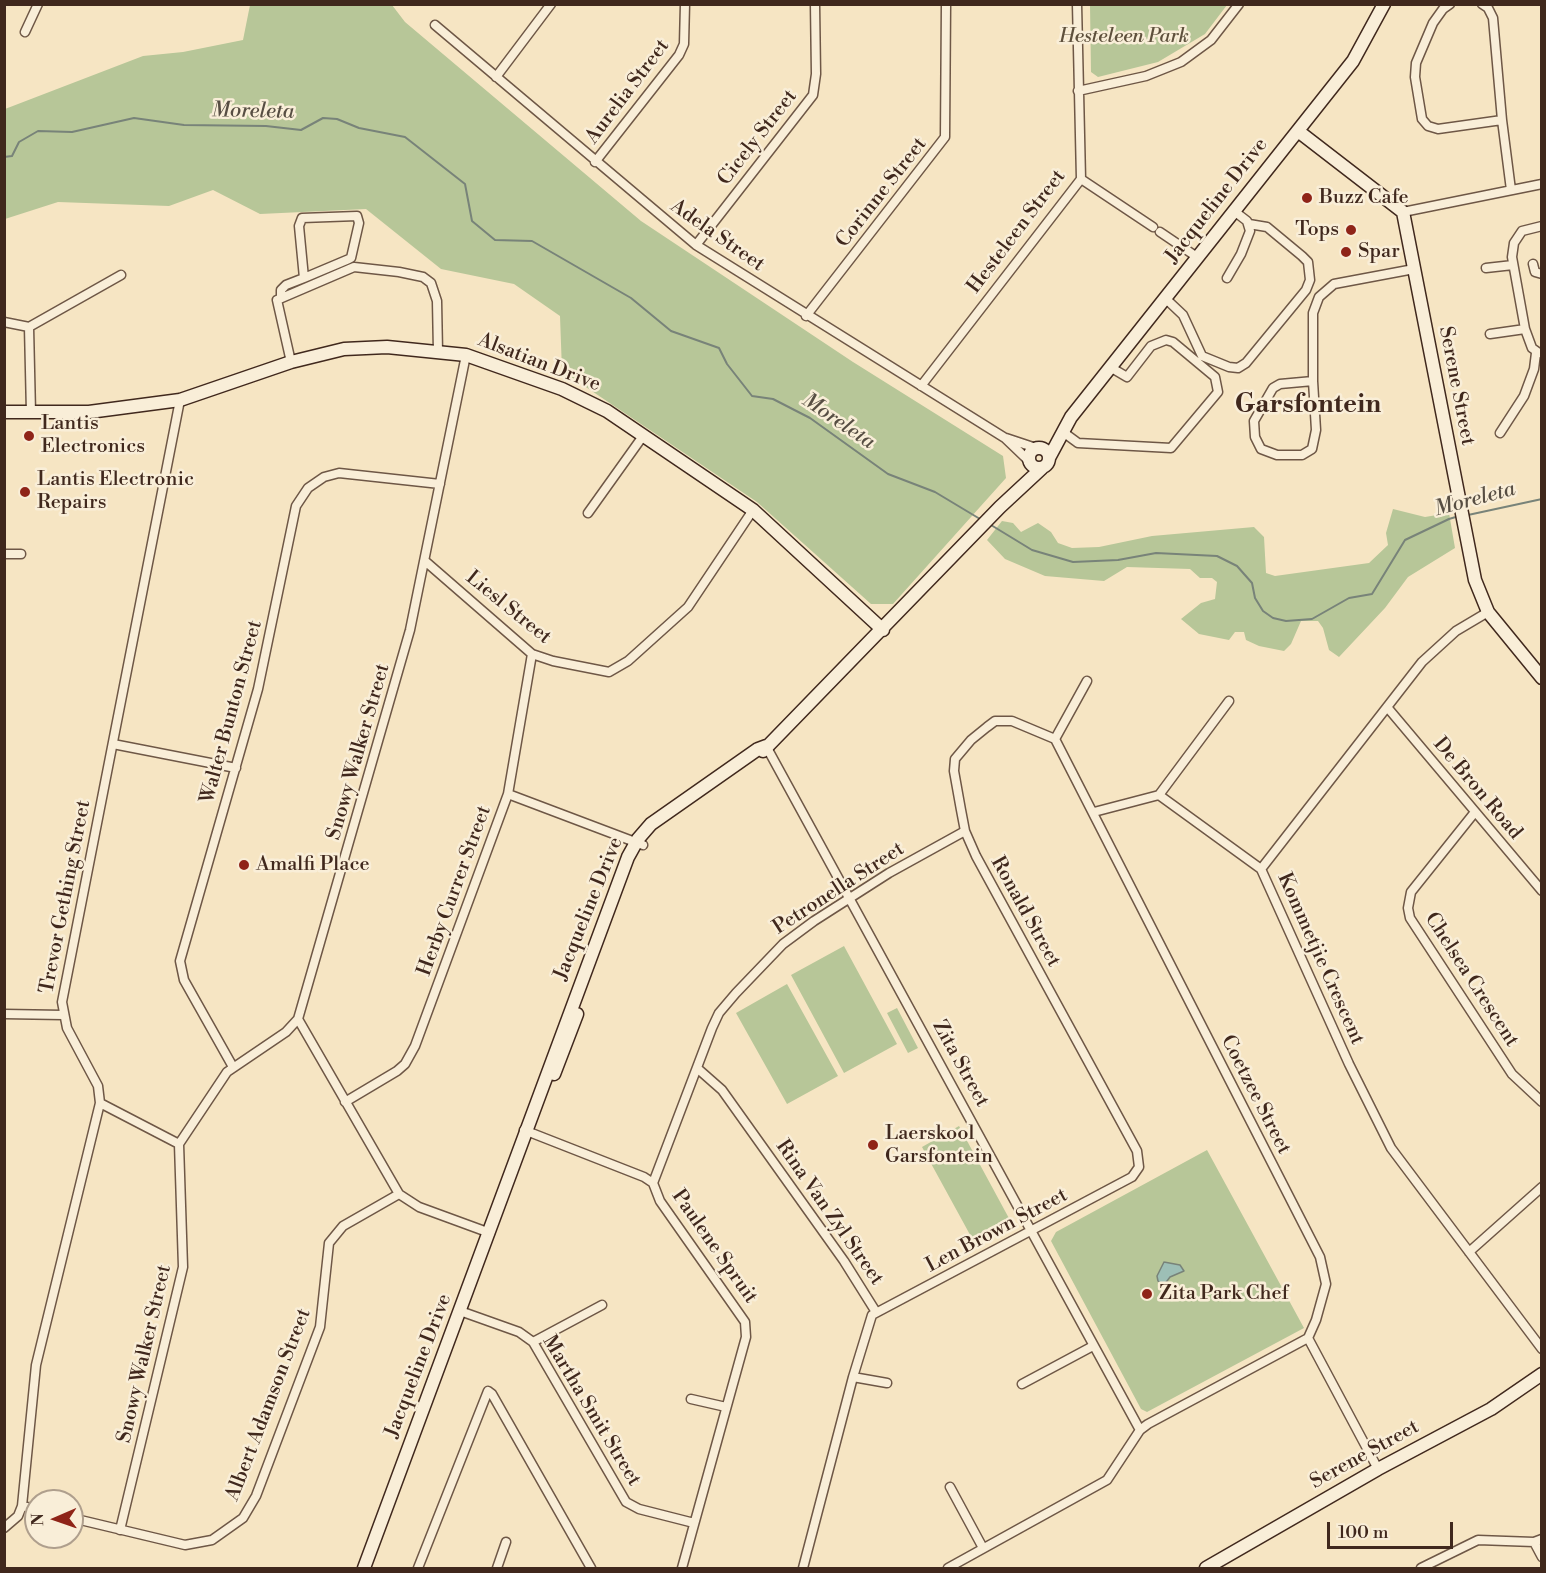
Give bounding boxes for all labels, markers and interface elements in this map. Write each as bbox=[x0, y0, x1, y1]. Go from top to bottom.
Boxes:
park label: Hesteleen Park bbox=[1059, 25, 1189, 49]
street label: Aurelia Street bbox=[581, 35, 675, 149]
street label: Cicely Street bbox=[713, 85, 803, 191]
water label: Moreleta bbox=[211, 99, 295, 125]
street label: Corinne Street bbox=[832, 133, 932, 253]
street label: Jacqueline Drive bbox=[1161, 134, 1273, 268]
street label: Hesteleen Street bbox=[963, 165, 1071, 299]
place label: Buzz Cafe bbox=[1319, 186, 1409, 210]
marker: Buzz Cafe bbox=[1300, 191, 1314, 205]
street label: Adela Street bbox=[665, 195, 769, 277]
place label: Tops bbox=[1295, 218, 1339, 242]
marker: Tops bbox=[1344, 223, 1358, 237]
place label: Spar bbox=[1358, 240, 1400, 264]
marker: Spar bbox=[1339, 245, 1353, 259]
street label: Serene Street bbox=[1433, 325, 1479, 447]
street label: Alsatian Drive bbox=[474, 329, 604, 397]
water label: Moreleta bbox=[797, 388, 879, 456]
district label: Garsfontein bbox=[1235, 390, 1381, 422]
place label: Lantis Electronics bbox=[41, 412, 145, 459]
marker: Lantis Electronics bbox=[22, 429, 36, 443]
place label: Lantis Electronic Repairs bbox=[37, 468, 194, 515]
water label: Moreleta bbox=[1432, 477, 1518, 523]
marker: Lantis Electronic Repairs bbox=[18, 485, 32, 499]
street label: Liesl Street bbox=[460, 566, 556, 650]
street label: Walter Bunton Street bbox=[196, 618, 268, 806]
street label: Snowy Walker Street bbox=[322, 661, 396, 843]
street label: De Bron Road bbox=[1427, 733, 1527, 845]
street label: Trevor Gething Street bbox=[35, 798, 97, 996]
street label: Herby Currer Street bbox=[413, 803, 497, 979]
street label: Jacqueline Drive bbox=[549, 834, 629, 984]
street label: Petronella Street bbox=[769, 838, 909, 940]
place label: Amalfi Place bbox=[256, 853, 370, 877]
street label: Ronald Street bbox=[985, 853, 1065, 971]
marker: Amalfi Place bbox=[237, 858, 251, 872]
street label: Kommetjie Crescent bbox=[1271, 869, 1369, 1049]
street label: Chelsea Crescent bbox=[1419, 908, 1523, 1052]
street label: Zita Street bbox=[926, 1016, 994, 1112]
street label: Coetzee Street bbox=[1215, 1031, 1295, 1159]
place label: Laerskool Garsfontein bbox=[885, 1122, 993, 1169]
street label: Rina Van Zyl Street bbox=[770, 1136, 888, 1290]
marker: Laerskool Garsfontein bbox=[866, 1138, 880, 1152]
street label: Len Brown Street bbox=[922, 1184, 1072, 1278]
street label: Paulene Spruit bbox=[666, 1185, 762, 1309]
street label: Snowy Walker Street bbox=[113, 1263, 177, 1445]
place label: Zita Park Chef bbox=[1159, 1282, 1289, 1306]
marker: Zita Park Chef bbox=[1140, 1287, 1154, 1301]
street label: Jacqueline Drive bbox=[381, 1291, 457, 1441]
street label: Albert Adamson Street bbox=[221, 1305, 317, 1505]
street label: Martha Smit Street bbox=[537, 1331, 645, 1491]
street label: Serene Street bbox=[1306, 1415, 1424, 1495]
north arrow bbox=[24, 1489, 84, 1549]
scale bar bbox=[1330, 1510, 1456, 1548]
text: N bbox=[28, 1513, 48, 1526]
text: 100 m bbox=[1338, 1521, 1389, 1544]

